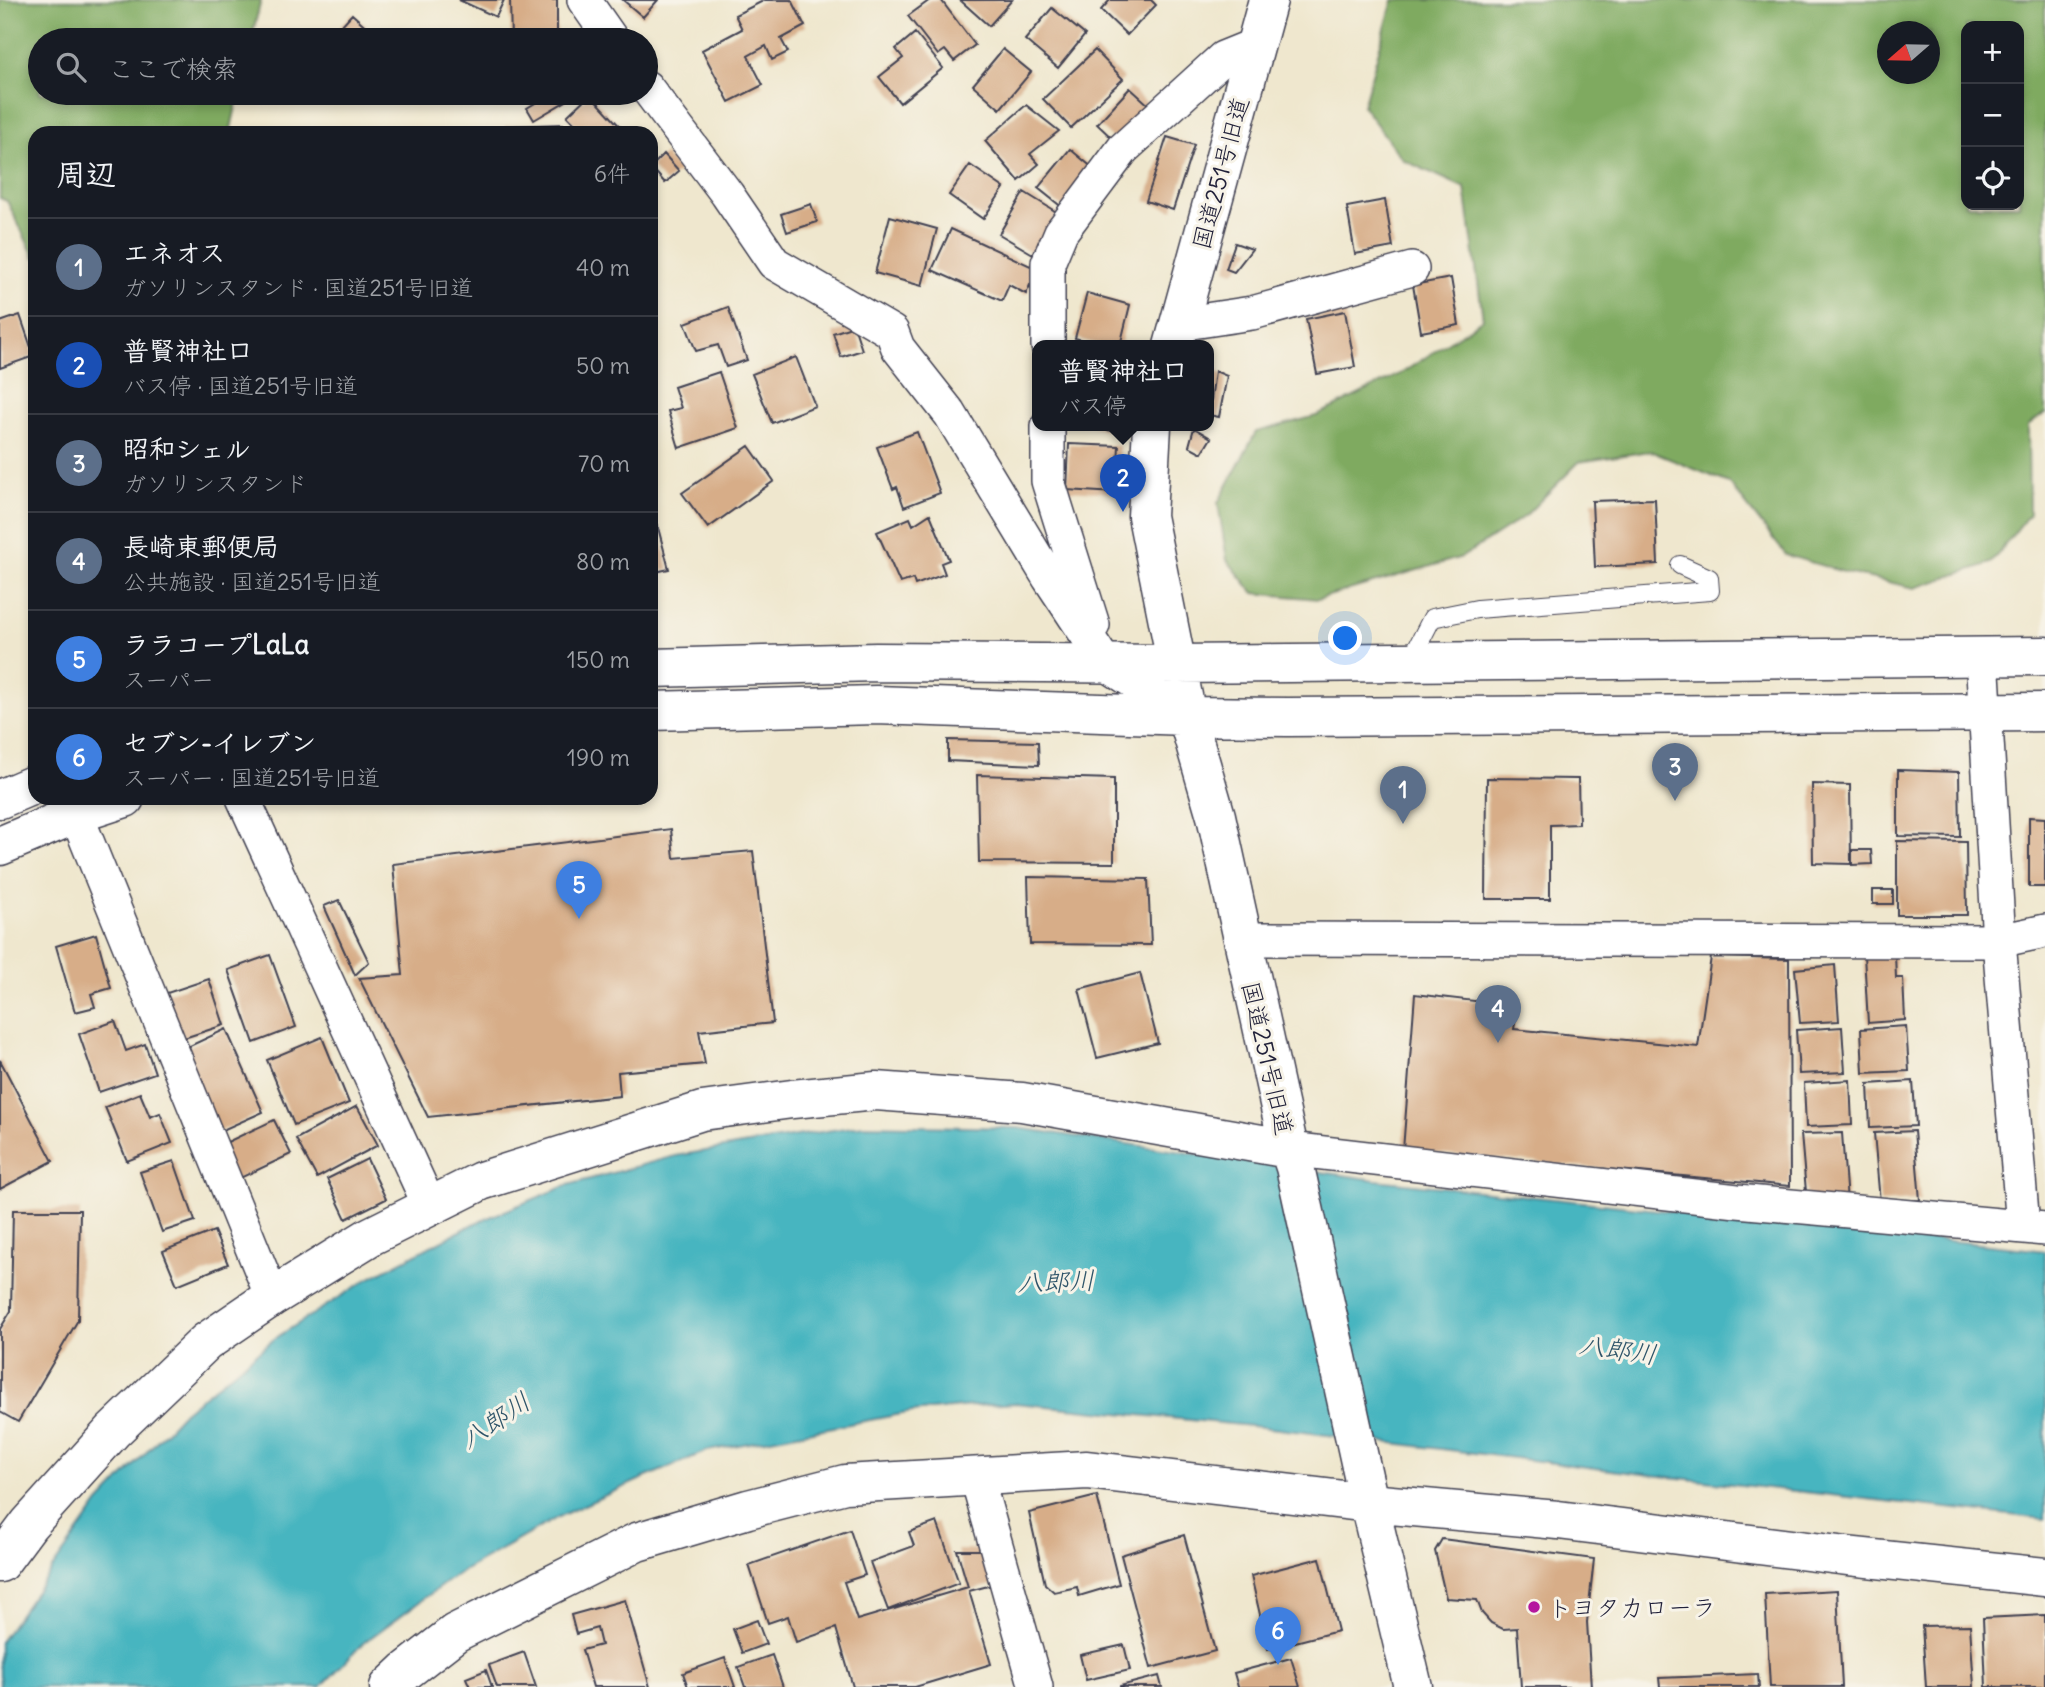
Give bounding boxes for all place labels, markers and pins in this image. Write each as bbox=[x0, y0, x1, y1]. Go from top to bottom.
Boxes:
pin: 2 bbox=[1100, 454, 1146, 512]
pin: 3 bbox=[1652, 743, 1698, 801]
pin: 1 bbox=[1380, 766, 1426, 824]
pin: 5 bbox=[556, 861, 602, 919]
pin: 4 bbox=[1475, 985, 1521, 1043]
place label: トヨタカローラ bbox=[1548, 1592, 1716, 1622]
marker: トヨタカローラ bbox=[1526, 1599, 1542, 1615]
pin: 6 bbox=[1255, 1607, 1301, 1665]

